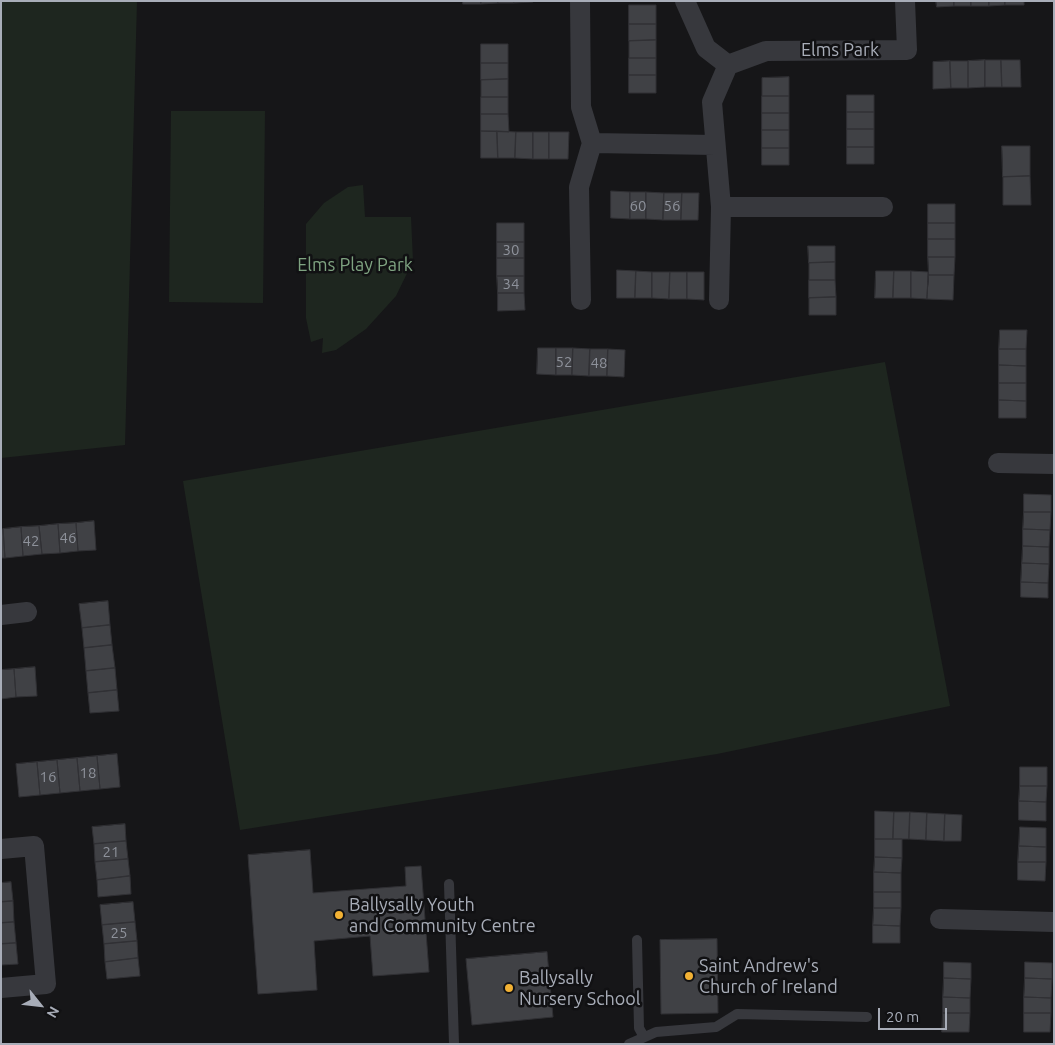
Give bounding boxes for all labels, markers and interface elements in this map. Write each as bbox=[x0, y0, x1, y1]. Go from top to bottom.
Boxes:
street label: Elms Park bbox=[801, 39, 879, 61]
house number: 60 bbox=[630, 197, 646, 215]
house number: 56 bbox=[664, 197, 680, 215]
house number: 30 bbox=[503, 241, 519, 259]
park label: Elms Play Park bbox=[297, 254, 413, 276]
house number: 34 bbox=[503, 275, 519, 293]
house number: 52 bbox=[556, 353, 572, 371]
house number: 48 bbox=[591, 354, 607, 372]
house number: 46 bbox=[60, 529, 76, 547]
house number: 42 bbox=[23, 532, 39, 550]
house number: 18 bbox=[80, 764, 96, 782]
house number: 16 bbox=[40, 768, 56, 786]
house number: 21 bbox=[103, 843, 119, 861]
place label: Ballysally Youth and Community Centre bbox=[349, 894, 536, 936]
marker: Ballysally Youth and Community Centre bbox=[333, 909, 345, 921]
house number: 25 bbox=[111, 924, 127, 942]
place label: Saint Andrew's Church of Ireland bbox=[699, 955, 838, 998]
place label: Ballysally Nursery School bbox=[519, 967, 641, 1010]
marker: Saint Andrew's Church of Ireland bbox=[683, 970, 695, 982]
north arrow bbox=[15, 980, 65, 1030]
marker: Ballysally Nursery School bbox=[503, 982, 515, 994]
scale bar bbox=[880, 998, 949, 1030]
text: N bbox=[44, 1004, 63, 1021]
text: 20 m bbox=[886, 1008, 919, 1025]

